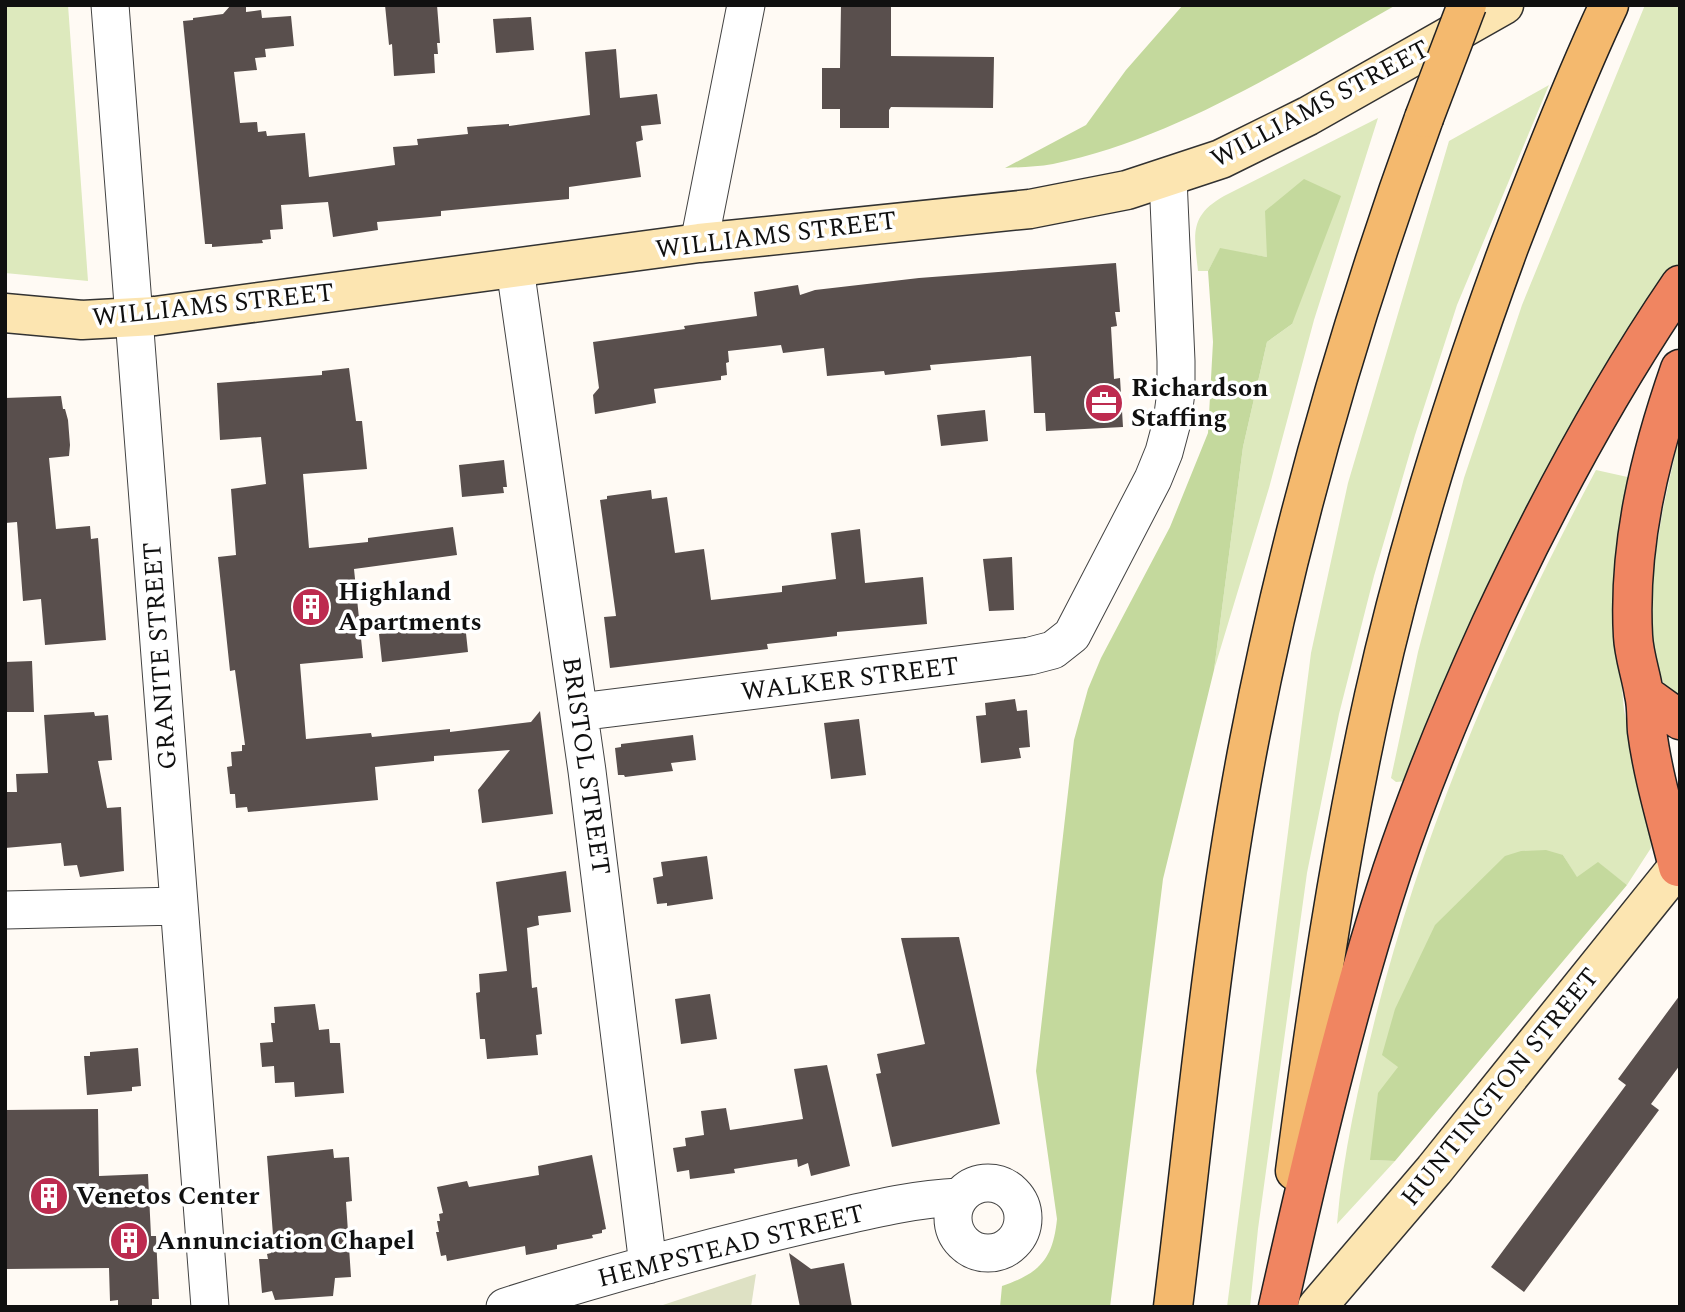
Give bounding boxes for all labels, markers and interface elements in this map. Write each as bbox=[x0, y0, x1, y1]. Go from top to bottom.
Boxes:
street label: WILLIAMS STREET bbox=[1203, 29, 1437, 179]
street label: WILLIAMS STREET bbox=[653, 200, 899, 270]
street label: WILLIAMS STREET bbox=[90, 272, 336, 338]
place label: Richardson Staffing bbox=[1131, 368, 1268, 438]
office icon: Richardson Staffing bbox=[1083, 382, 1125, 424]
street label: GRANITE STREET bbox=[132, 541, 188, 771]
place label: Highland Apartments bbox=[338, 572, 482, 642]
building icon: Highland Apartments bbox=[290, 586, 332, 628]
street label: WALKER STREET bbox=[739, 646, 961, 712]
street label: BRISTOL STREET bbox=[551, 654, 621, 878]
street label: HUNTINGTON STREET bbox=[1391, 959, 1609, 1215]
building icon: Venetos Center bbox=[28, 1175, 70, 1217]
place label: Venetos Center bbox=[76, 1176, 260, 1216]
street label: HEMPSTEAD STREET bbox=[593, 1193, 869, 1299]
building icon: Annunciation Chapel bbox=[108, 1220, 150, 1262]
place label: Annunciation Chapel bbox=[156, 1221, 415, 1261]

